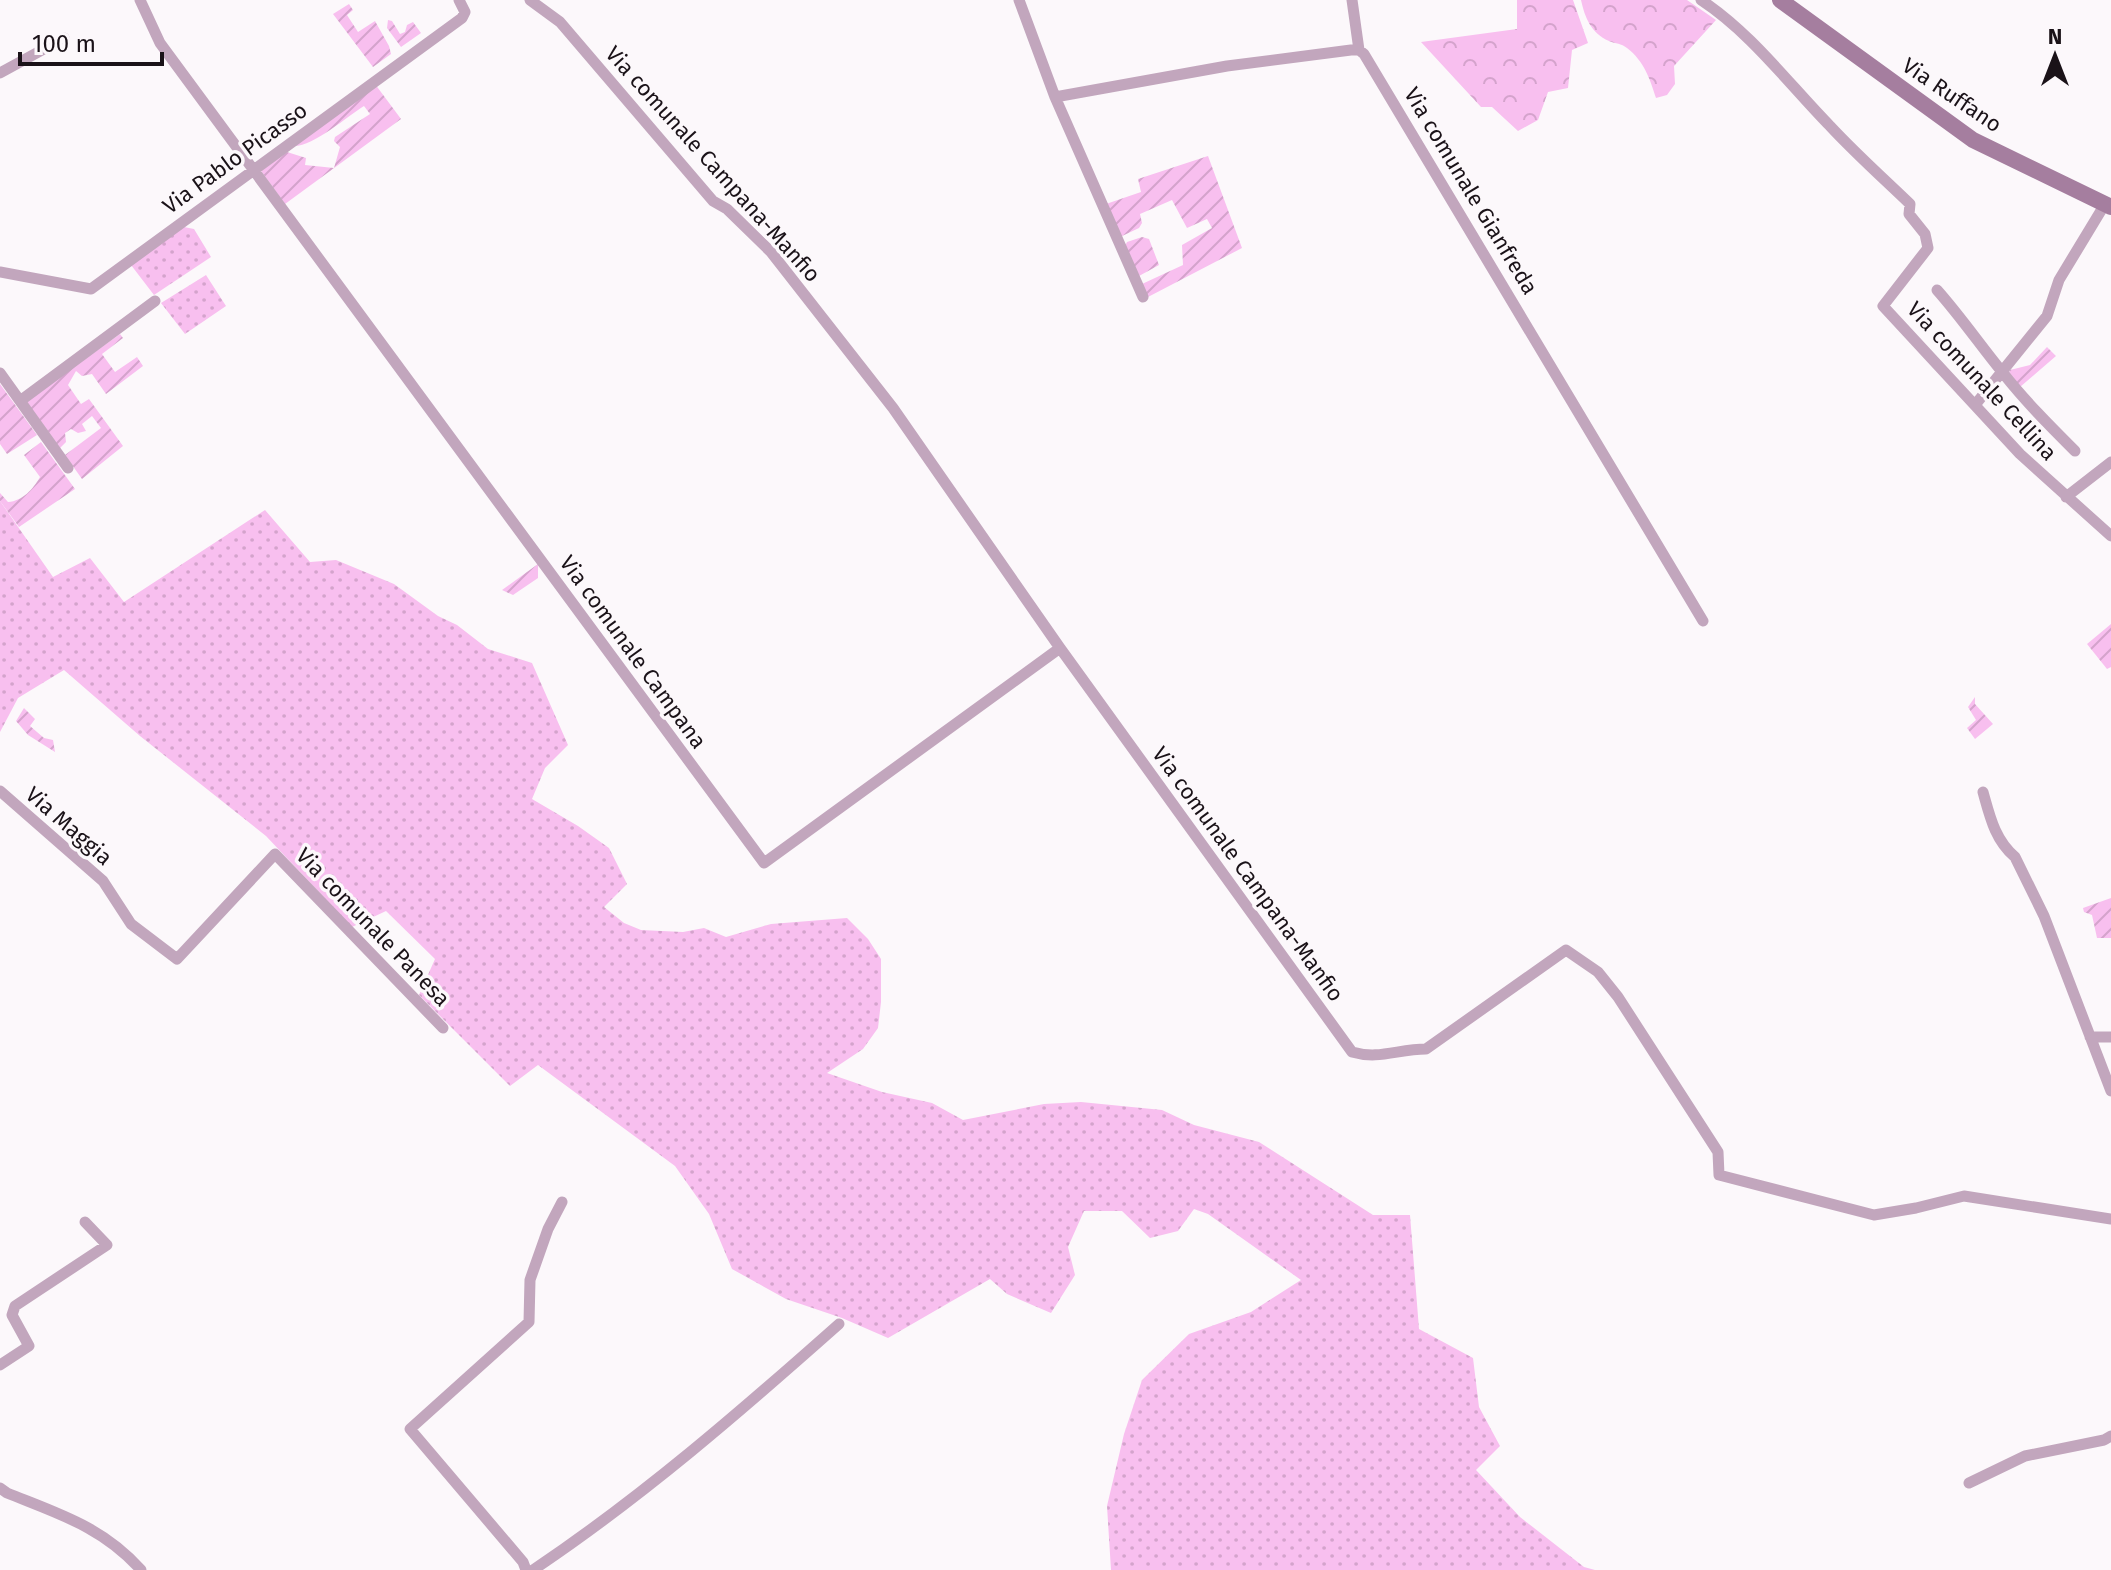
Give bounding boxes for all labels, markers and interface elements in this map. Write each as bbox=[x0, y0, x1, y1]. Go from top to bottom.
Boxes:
scale bar bbox=[20, 16, 162, 66]
north arrow bbox=[2015, 16, 2095, 96]
text: N bbox=[2048, 23, 2062, 50]
text: 100 m bbox=[32, 30, 96, 58]
street label: Via comunale Campana-Manfio bbox=[600, 40, 826, 288]
street label: Via Ruffano bbox=[1897, 52, 2007, 138]
street label: Via comunale Gianfreda bbox=[1398, 83, 1544, 299]
street label: Via Pablo Picasso bbox=[157, 97, 313, 219]
street label: Via comunale Cellina bbox=[1901, 296, 2063, 466]
street label: Via comunale Campana bbox=[554, 550, 712, 754]
street label: Via comunale Campana-Manfio bbox=[1146, 741, 1350, 1007]
street label: Via Maggia bbox=[20, 781, 118, 871]
street label: Via comunale Panesa bbox=[290, 842, 456, 1012]

